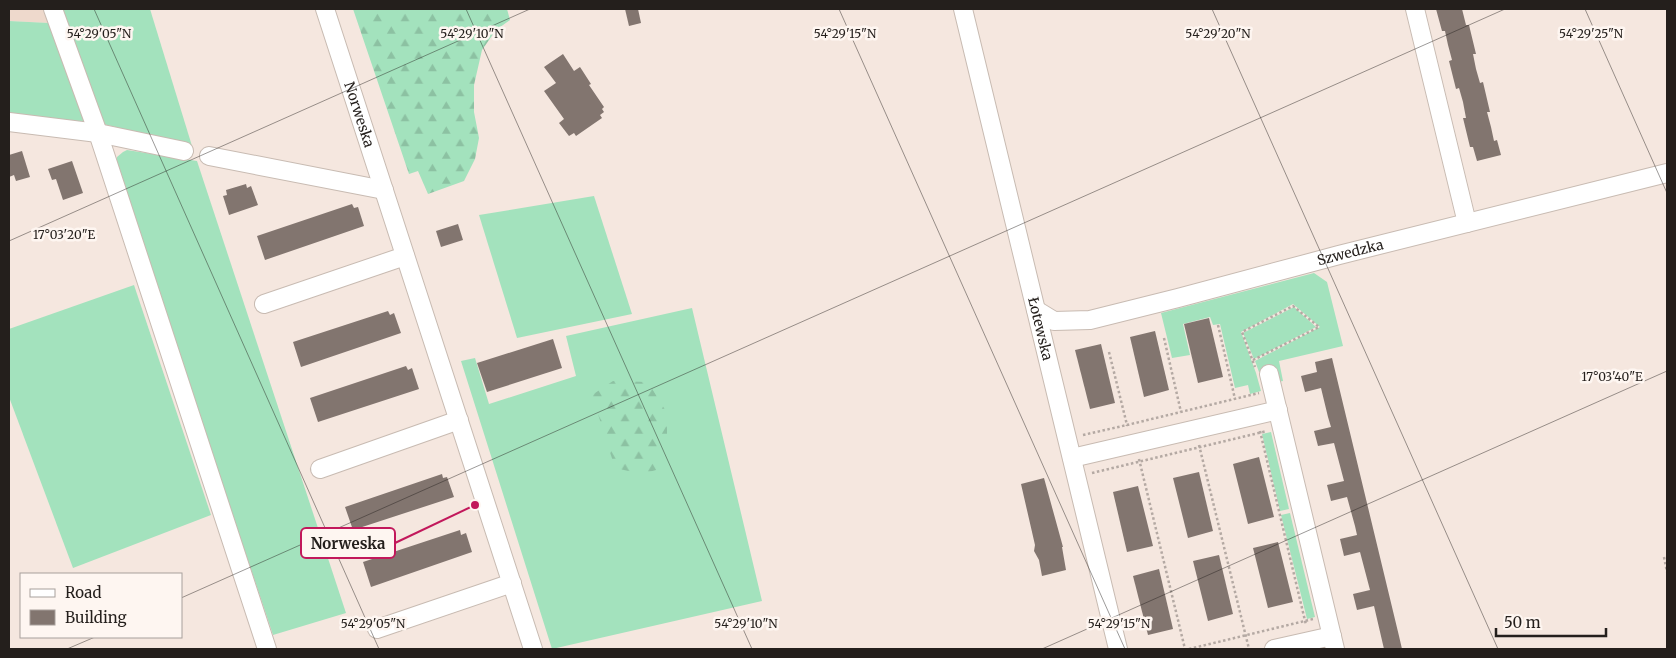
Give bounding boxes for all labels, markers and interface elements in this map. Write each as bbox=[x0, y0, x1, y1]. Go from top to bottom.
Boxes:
text: 54°29'05"N bbox=[67, 26, 132, 41]
text: 54°29'10"N bbox=[440, 26, 504, 41]
text: 54°29'15"N bbox=[814, 26, 877, 41]
text: 54°29'20"N bbox=[1185, 26, 1251, 41]
text: 54°29'25"N bbox=[1559, 26, 1624, 41]
street label: Norweska bbox=[340, 80, 378, 150]
text: 17°03'20"E bbox=[33, 227, 95, 242]
street label: Szwedzka bbox=[1315, 235, 1386, 269]
street label: Łotewska bbox=[1024, 295, 1057, 363]
text: 17°03'40"E bbox=[1581, 369, 1643, 384]
callout: Norweska bbox=[301, 528, 395, 558]
text: Norweska bbox=[311, 534, 386, 553]
legend bbox=[20, 573, 182, 638]
text: Road bbox=[65, 583, 101, 602]
scale bar bbox=[1496, 606, 1606, 638]
text: Building bbox=[65, 608, 127, 627]
text: 50 m bbox=[1504, 613, 1541, 632]
text: 54°29'05"N bbox=[341, 616, 406, 631]
text: 54°29'10"N bbox=[714, 616, 778, 631]
text: 54°29'15"N bbox=[1088, 616, 1151, 631]

